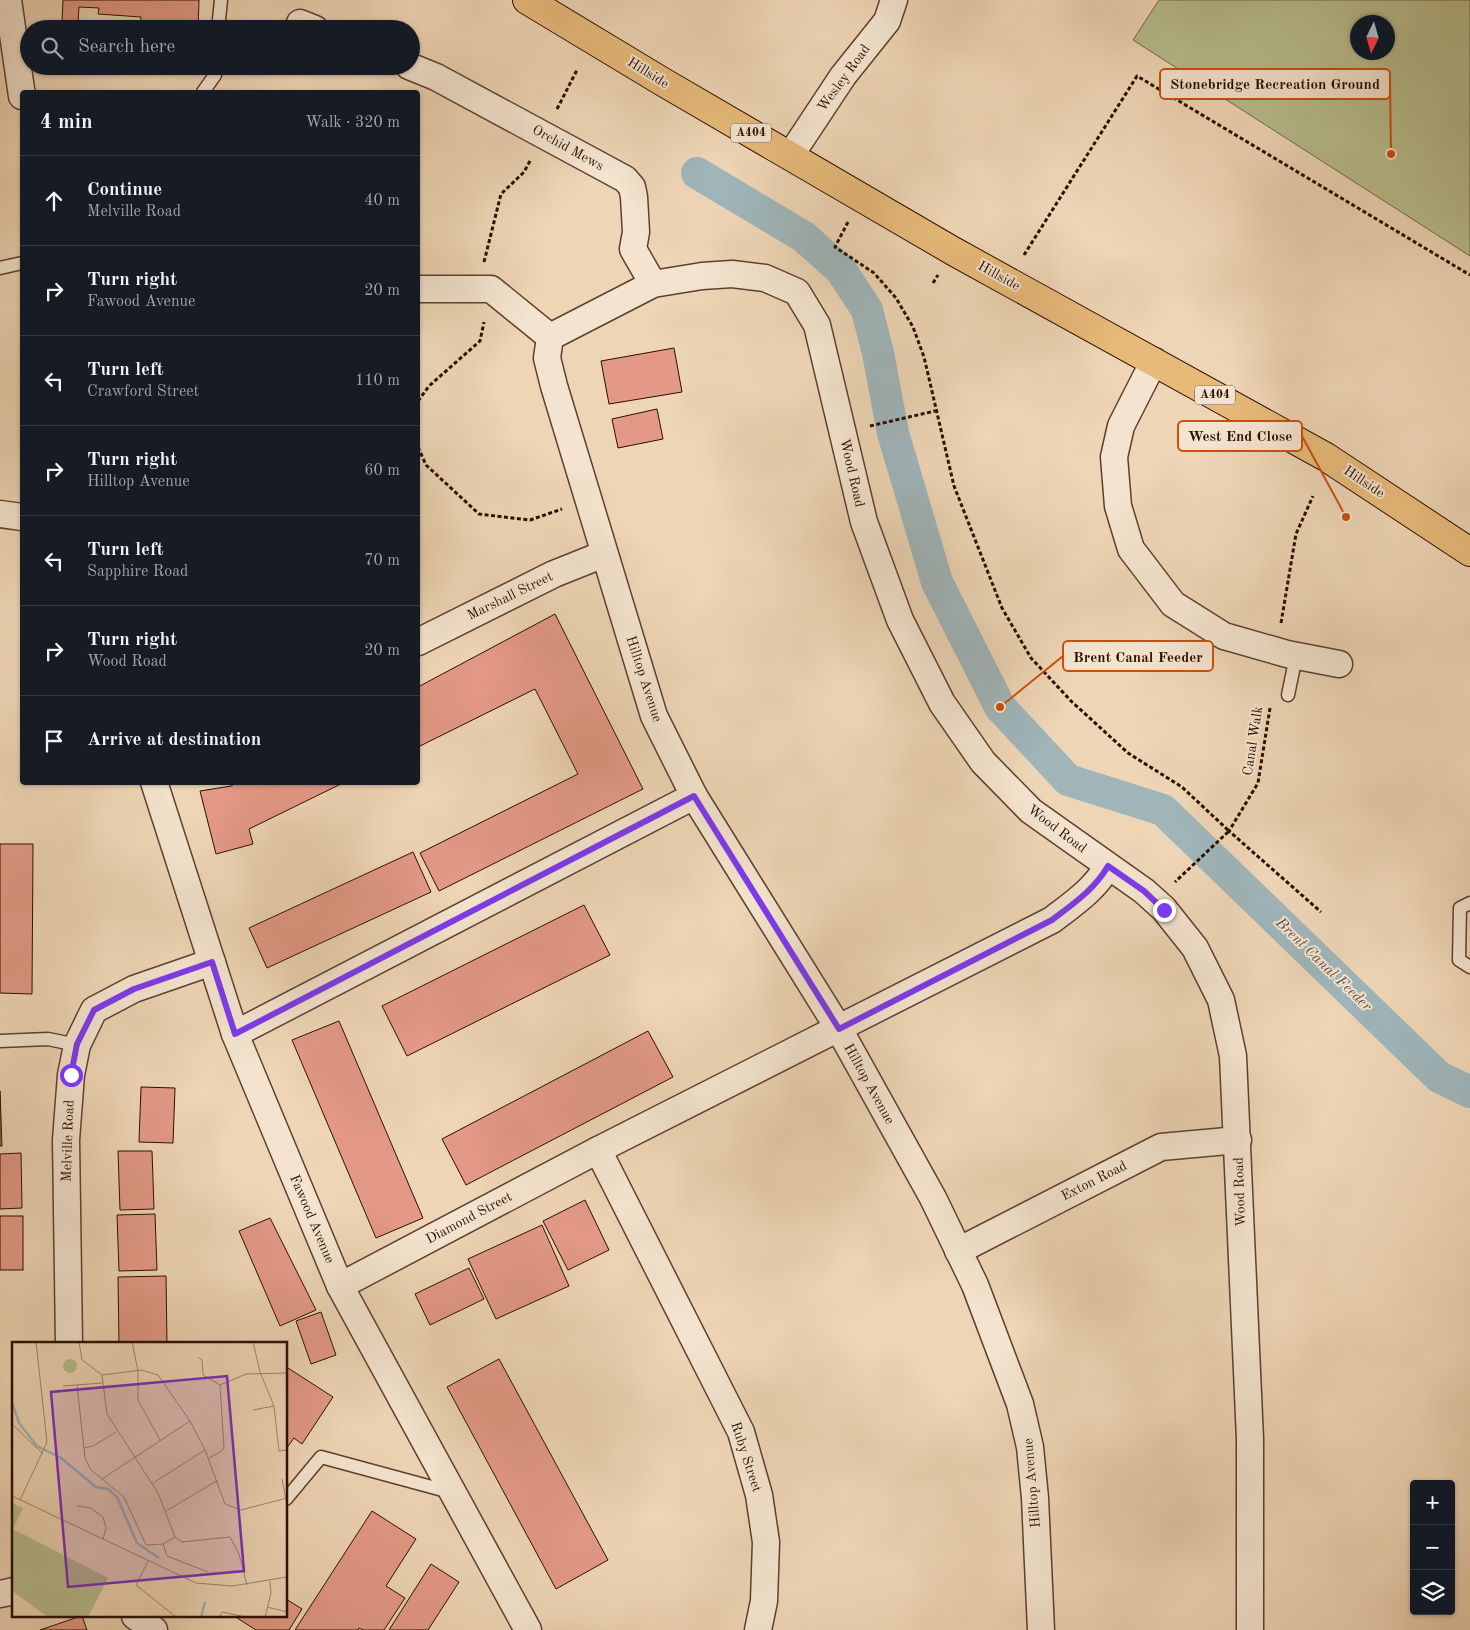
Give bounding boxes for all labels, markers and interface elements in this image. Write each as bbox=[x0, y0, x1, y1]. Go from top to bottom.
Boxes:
north arrow bbox=[1350, 15, 1395, 60]
search box bbox=[20, 20, 420, 75]
icon: search bbox=[38, 34, 66, 62]
text: Search here bbox=[78, 38, 175, 57]
street label: Wesley Road bbox=[815, 42, 873, 114]
street label: Hillside bbox=[625, 55, 671, 91]
callout: Stonebridge Recreation Ground bbox=[1160, 69, 1390, 99]
text: Stonebridge Recreation Ground bbox=[1170, 78, 1380, 93]
text: 4 min bbox=[40, 112, 93, 133]
text: Walk · 320 m bbox=[305, 115, 400, 131]
street label: Orchid Mews bbox=[530, 123, 606, 173]
road number: A404 bbox=[731, 124, 771, 142]
text: Continue bbox=[87, 181, 162, 200]
icon: ahead bbox=[40, 187, 68, 215]
text: 40 m bbox=[364, 193, 400, 209]
text: Melville Road bbox=[87, 204, 181, 220]
street label: Hillside bbox=[975, 259, 1023, 293]
text: Turn right bbox=[87, 271, 177, 290]
icon: right bbox=[40, 277, 68, 305]
text: 20 m bbox=[364, 283, 400, 299]
text: Fawood Avenue bbox=[87, 294, 195, 310]
text: Turn left bbox=[87, 361, 164, 380]
icon: left bbox=[40, 367, 68, 395]
text: 110 m bbox=[355, 373, 400, 389]
text: Crawford Street bbox=[87, 384, 199, 400]
road number: A404 bbox=[1195, 386, 1235, 404]
callout: West End Close bbox=[1178, 421, 1302, 451]
text: West End Close bbox=[1188, 430, 1292, 445]
street label: Wood Road bbox=[837, 437, 867, 509]
text: Turn right bbox=[87, 451, 177, 470]
icon: right bbox=[40, 457, 68, 485]
text: 60 m bbox=[364, 463, 400, 479]
street label: Hillside bbox=[1341, 463, 1387, 501]
text: Hilltop Avenue bbox=[87, 474, 190, 490]
text: Turn left bbox=[87, 541, 164, 560]
icon: left bbox=[40, 547, 68, 575]
text: 70 m bbox=[364, 553, 400, 569]
text: Sapphire Road bbox=[87, 564, 188, 580]
street label: Marshall Street bbox=[465, 569, 555, 623]
text: Turn right bbox=[87, 631, 177, 650]
street label: Hilltop Avenue bbox=[623, 634, 665, 724]
icon: right bbox=[40, 637, 68, 665]
callout: Brent Canal Feeder bbox=[1063, 641, 1213, 671]
text: 20 m bbox=[364, 643, 400, 659]
text: Brent Canal Feeder bbox=[1073, 651, 1203, 666]
text: Wood Road bbox=[87, 654, 167, 670]
street label: Canal Walk bbox=[1241, 705, 1265, 777]
icon: arrive bbox=[40, 727, 68, 755]
text: Arrive at destination bbox=[87, 731, 261, 750]
street label: Wood Road bbox=[1025, 802, 1089, 856]
route end bbox=[1153, 899, 1176, 922]
water label: Brent Canal Feeder bbox=[1271, 915, 1374, 1015]
street label: Hilltop Avenue bbox=[841, 1041, 897, 1127]
route start bbox=[60, 1064, 83, 1087]
street label: Melville Road bbox=[60, 1100, 76, 1182]
street label: Wood Road bbox=[1232, 1157, 1248, 1227]
street label: Exton Road bbox=[1059, 1159, 1129, 1203]
street label: Fawood Avenue bbox=[287, 1173, 337, 1265]
street label: Diamond Street bbox=[424, 1189, 515, 1247]
inset map bbox=[12, 1342, 288, 1618]
street label: Ruby Street bbox=[728, 1420, 764, 1494]
street label: Hilltop Avenue bbox=[1021, 1438, 1043, 1528]
map controls bbox=[1410, 1480, 1455, 1615]
button: + bbox=[1410, 1480, 1455, 1525]
button: − bbox=[1410, 1525, 1455, 1570]
button: layers bbox=[1410, 1570, 1455, 1615]

